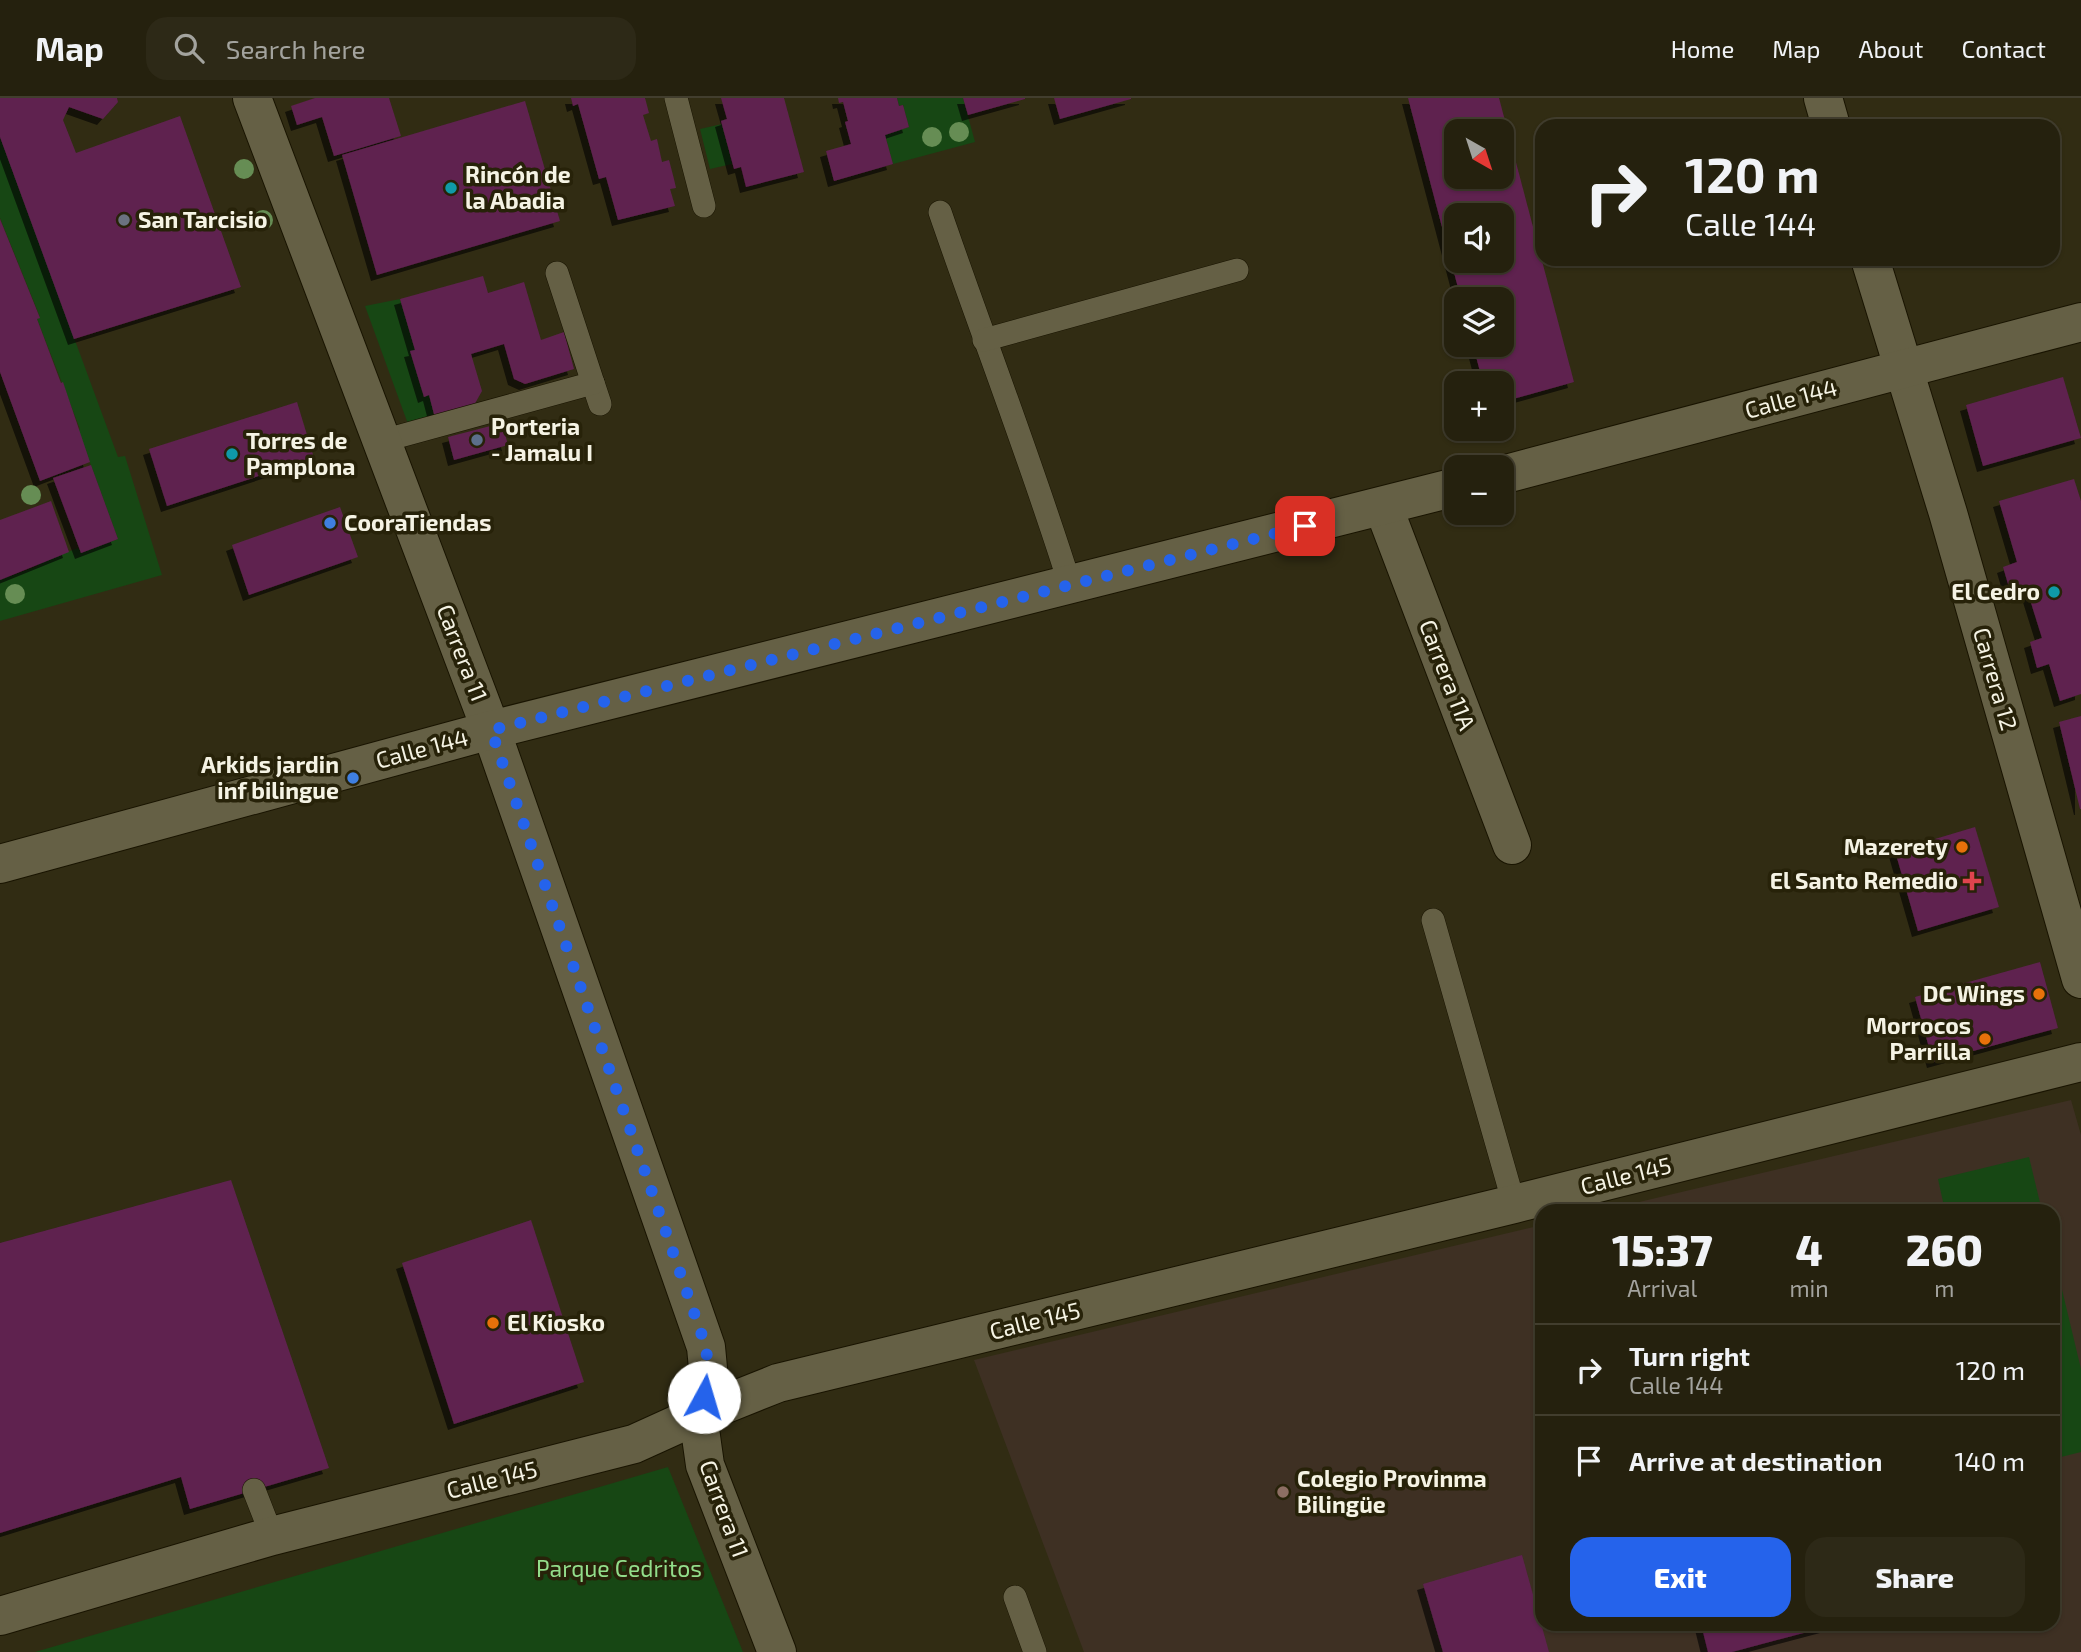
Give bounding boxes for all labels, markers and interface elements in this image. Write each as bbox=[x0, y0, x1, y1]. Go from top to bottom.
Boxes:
search box bbox=[146, 17, 636, 80]
text: Map bbox=[35, 28, 104, 68]
icon: search bbox=[170, 29, 208, 67]
text: Search here bbox=[226, 33, 365, 64]
text: Home bbox=[1671, 34, 1734, 63]
text: Map bbox=[1772, 34, 1820, 63]
text: About bbox=[1858, 34, 1924, 63]
text: Contact bbox=[1962, 34, 2046, 63]
north arrow bbox=[1444, 119, 1514, 189]
map controls bbox=[1444, 119, 1514, 525]
text: 120 m bbox=[1685, 144, 1819, 203]
icon: right bbox=[1570, 147, 1661, 238]
place label: Rincón de la Abadia bbox=[465, 160, 571, 214]
marker: Rincón de la Abadia bbox=[443, 180, 459, 196]
button: sound bbox=[1444, 203, 1514, 273]
text: Calle 144 bbox=[1685, 204, 1816, 242]
place label: San Tarcisio bbox=[138, 205, 268, 233]
marker: San Tarcisio bbox=[116, 212, 132, 228]
button: layers bbox=[1444, 287, 1514, 357]
button: + bbox=[1444, 371, 1514, 441]
street label: Calle 144 bbox=[1742, 372, 1840, 424]
place label: Porteria - Jamalu I bbox=[491, 412, 593, 466]
place label: Torres de Pamplona bbox=[246, 426, 355, 480]
marker: Porteria - Jamalu I bbox=[469, 432, 485, 448]
marker: Torres de Pamplona bbox=[224, 446, 240, 462]
button: − bbox=[1444, 455, 1514, 525]
pin bbox=[1275, 496, 1335, 556]
icon: arrive bbox=[1286, 507, 1324, 545]
place label: CooraTiendas bbox=[344, 508, 491, 536]
marker: CooraTiendas bbox=[322, 515, 338, 531]
place label: El Cedro bbox=[1951, 577, 2040, 605]
marker: El Cedro bbox=[2046, 584, 2062, 600]
street label: Carrera 11 bbox=[432, 600, 494, 705]
street label: Carrera 11A bbox=[1414, 616, 1482, 734]
street label: Carrera 12 bbox=[1968, 624, 2024, 733]
street label: Calle 144 bbox=[373, 722, 471, 774]
place label: Arkids jardin inf bilingue bbox=[201, 750, 339, 804]
marker: Arkids jardin inf bilingue bbox=[345, 770, 361, 786]
place label: Mazerety bbox=[1844, 832, 1948, 860]
marker: Mazerety bbox=[1954, 839, 1970, 855]
place label: El Santo Remedio bbox=[1770, 866, 1958, 894]
marker: El Santo Remedio bbox=[1964, 873, 1980, 889]
place label: DC Wings bbox=[1923, 979, 2025, 1007]
marker: DC Wings bbox=[2031, 986, 2047, 1002]
place label: Morrocos Parrilla bbox=[1866, 1011, 1971, 1065]
marker: Morrocos Parrilla bbox=[1977, 1031, 1993, 1047]
street label: Calle 145 bbox=[1577, 1150, 1674, 1200]
text: 15:37 bbox=[1612, 1224, 1712, 1274]
text: 4 bbox=[1795, 1224, 1823, 1274]
text: 260 bbox=[1906, 1224, 1983, 1274]
text: Arrival bbox=[1627, 1274, 1697, 1302]
text: min bbox=[1789, 1274, 1829, 1302]
text: m bbox=[1934, 1274, 1954, 1302]
street label: Calle 145 bbox=[986, 1295, 1083, 1345]
place label: El Kiosko bbox=[507, 1308, 605, 1336]
marker: El Kiosko bbox=[485, 1315, 501, 1331]
text: Turn right bbox=[1629, 1340, 1750, 1371]
icon: right bbox=[1570, 1351, 1608, 1389]
text: 120 m bbox=[1956, 1354, 2025, 1385]
position arrow bbox=[667, 1360, 741, 1434]
text: Calle 144 bbox=[1629, 1371, 1723, 1399]
icon: arrive bbox=[1570, 1442, 1608, 1480]
text: Arrive at destination bbox=[1629, 1445, 1882, 1476]
text: 140 m bbox=[1954, 1445, 2025, 1476]
street label: Calle 145 bbox=[443, 1454, 540, 1504]
street label: Carrera 11 bbox=[694, 1456, 755, 1561]
place label: Colegio Provinma Bilingüe bbox=[1297, 1464, 1487, 1518]
marker: Colegio Provinma Bilingüe bbox=[1275, 1484, 1291, 1500]
button: Exit bbox=[1570, 1537, 1791, 1617]
button: Share bbox=[1805, 1537, 2025, 1617]
park label: Parque Cedritos bbox=[536, 1554, 702, 1582]

